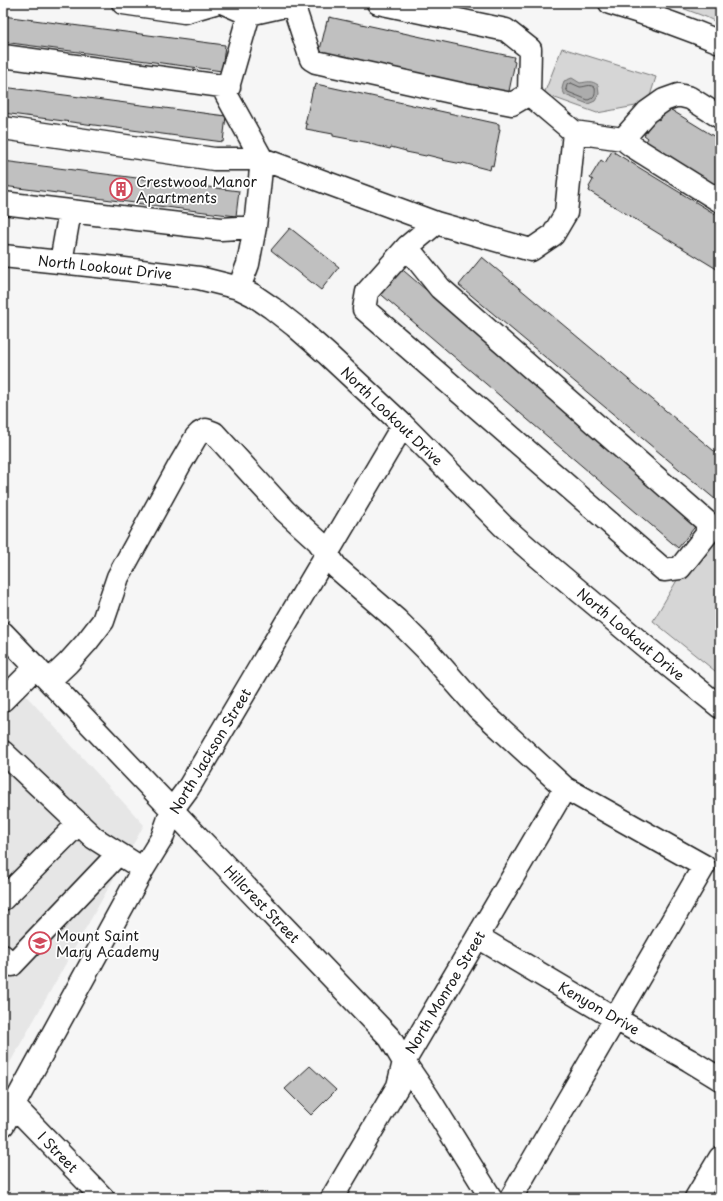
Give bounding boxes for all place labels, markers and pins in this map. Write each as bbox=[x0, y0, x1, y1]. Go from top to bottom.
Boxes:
place label: Crestwood Manor Apartments bbox=[136, 171, 257, 208]
building icon: Crestwood Manor Apartments bbox=[108, 176, 134, 202]
place label: Mount Saint Mary Academy bbox=[56, 925, 160, 962]
school or university icon: Mount Saint Mary Academy bbox=[27, 930, 53, 956]

